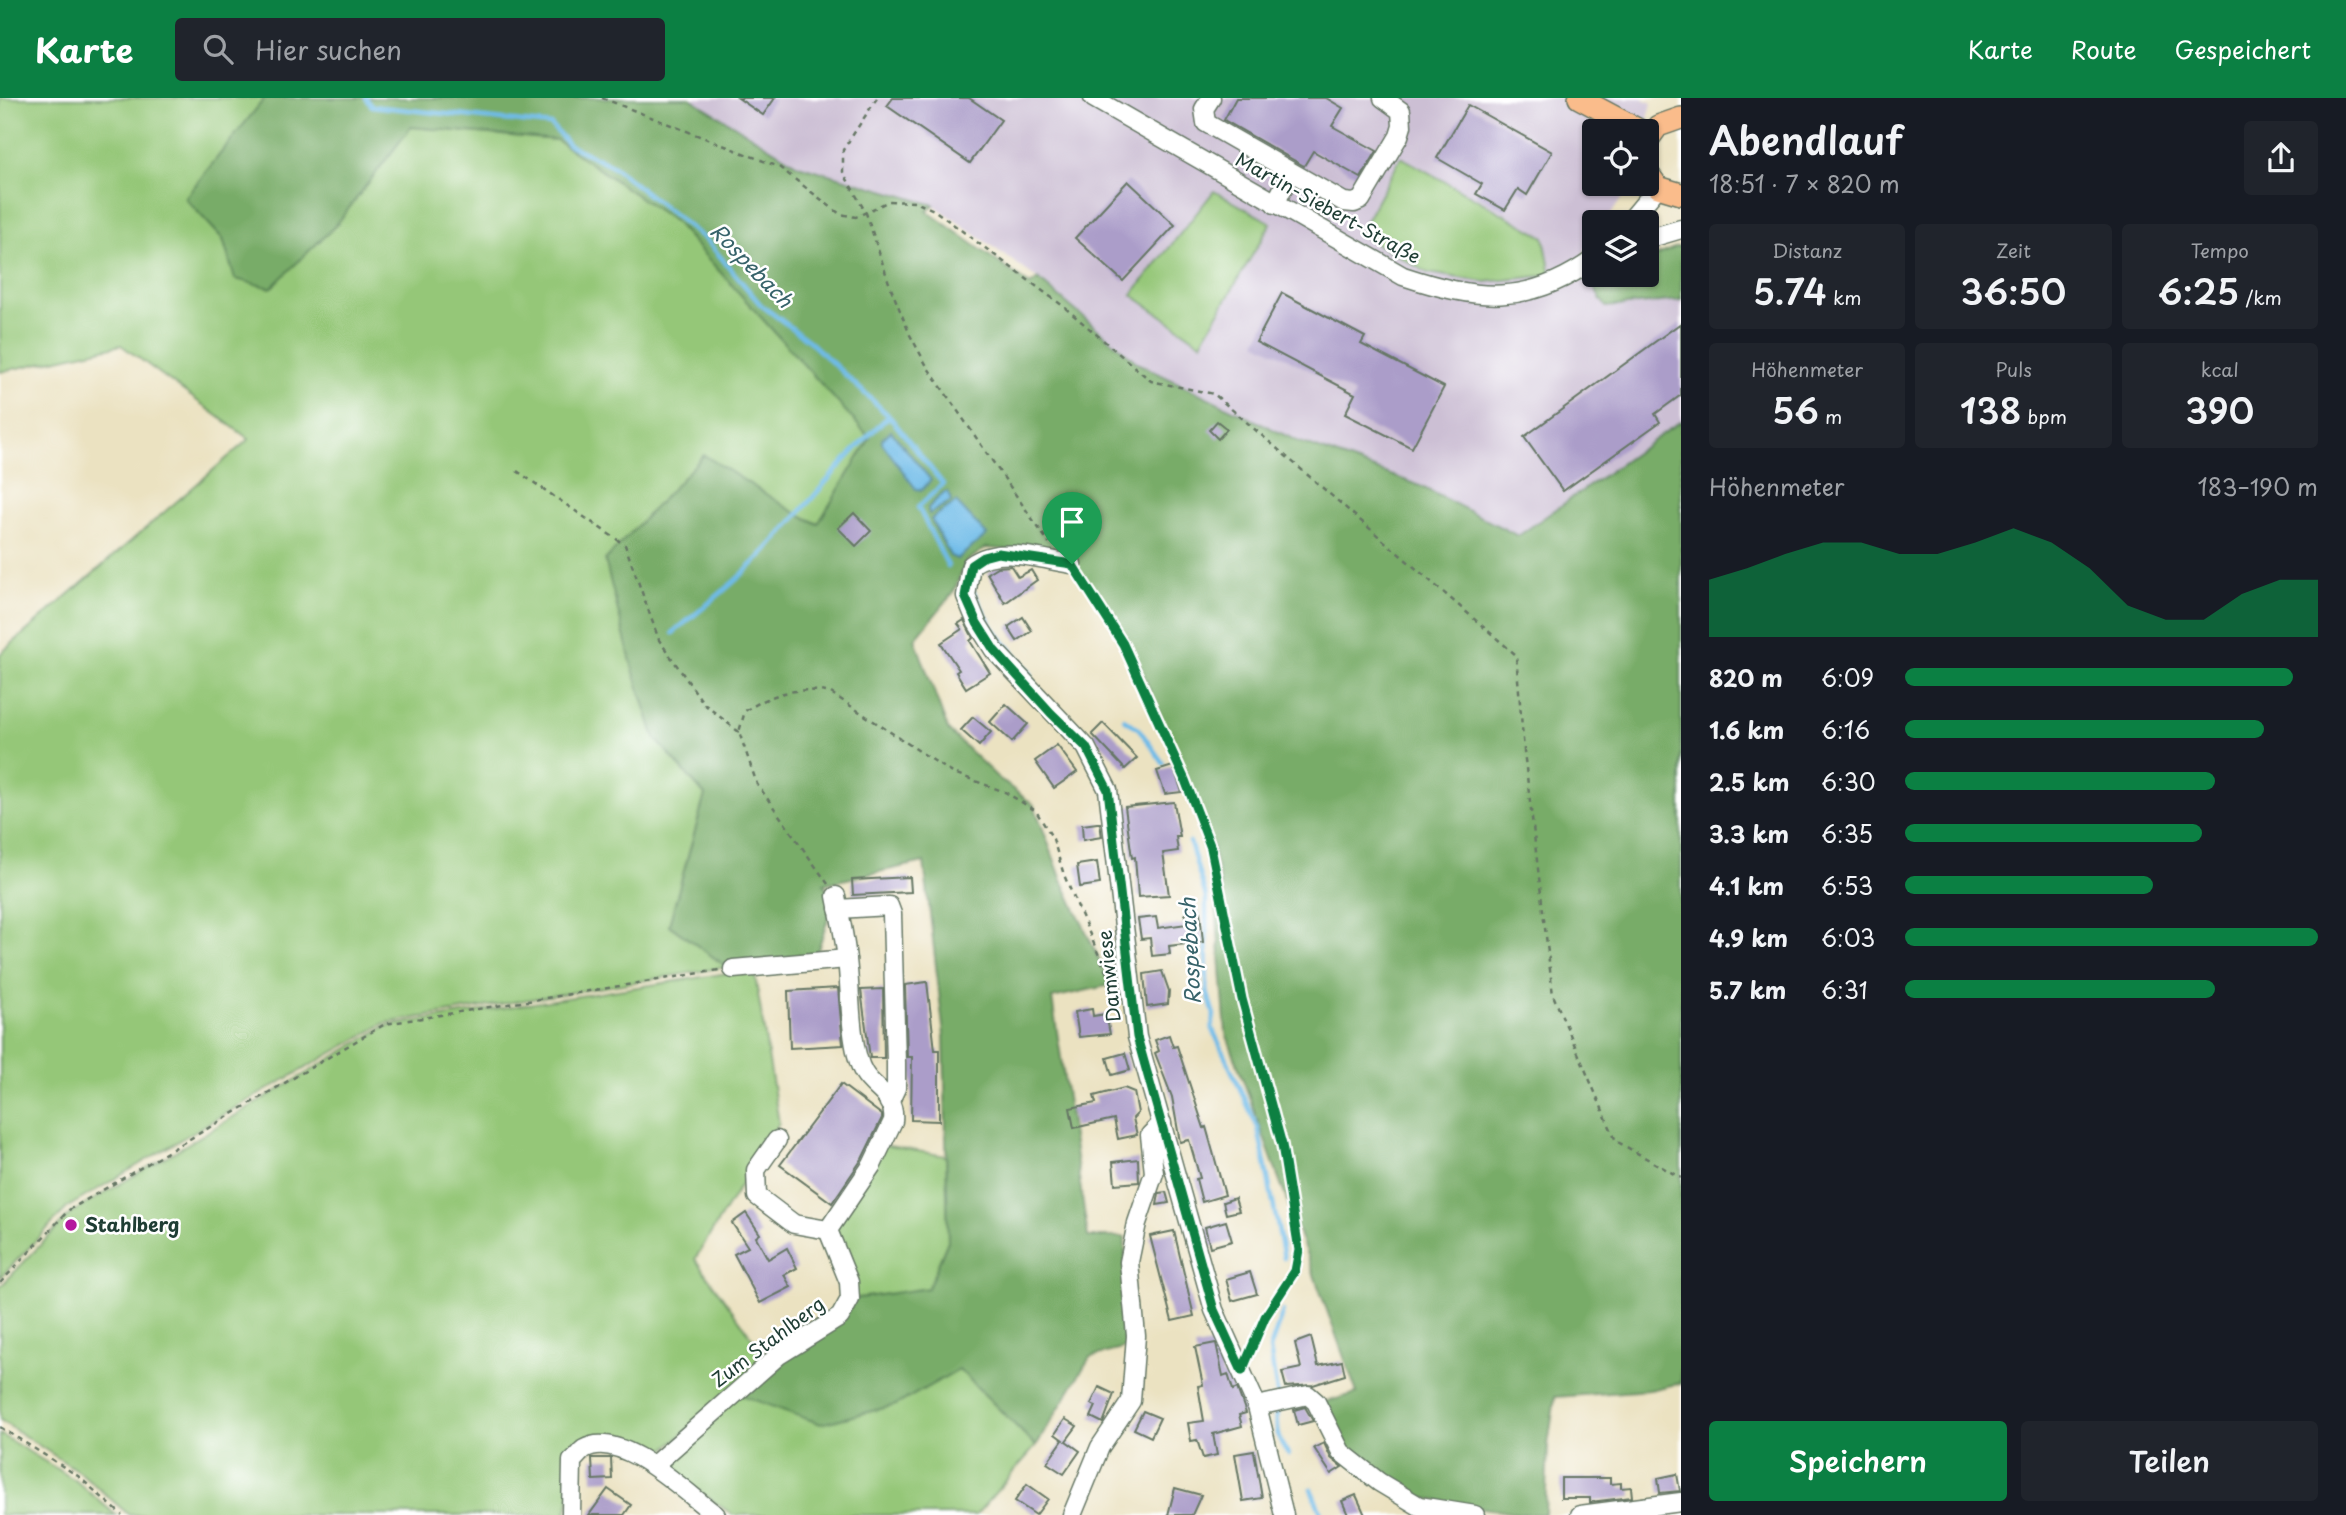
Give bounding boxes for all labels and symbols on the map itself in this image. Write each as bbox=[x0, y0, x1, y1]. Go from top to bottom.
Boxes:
street label: Martin-Siebert-Straße bbox=[1231, 145, 1426, 270]
water label: Rospebach bbox=[704, 215, 802, 315]
pin bbox=[1042, 492, 1102, 564]
water label: Rospebach bbox=[1170, 896, 1208, 1005]
street label: Damwiese bbox=[1089, 929, 1127, 1023]
place label: Stahlberg bbox=[85, 1210, 179, 1238]
marker: Stahlberg bbox=[63, 1217, 79, 1233]
street label: Zum Stahlberg bbox=[705, 1289, 830, 1393]

